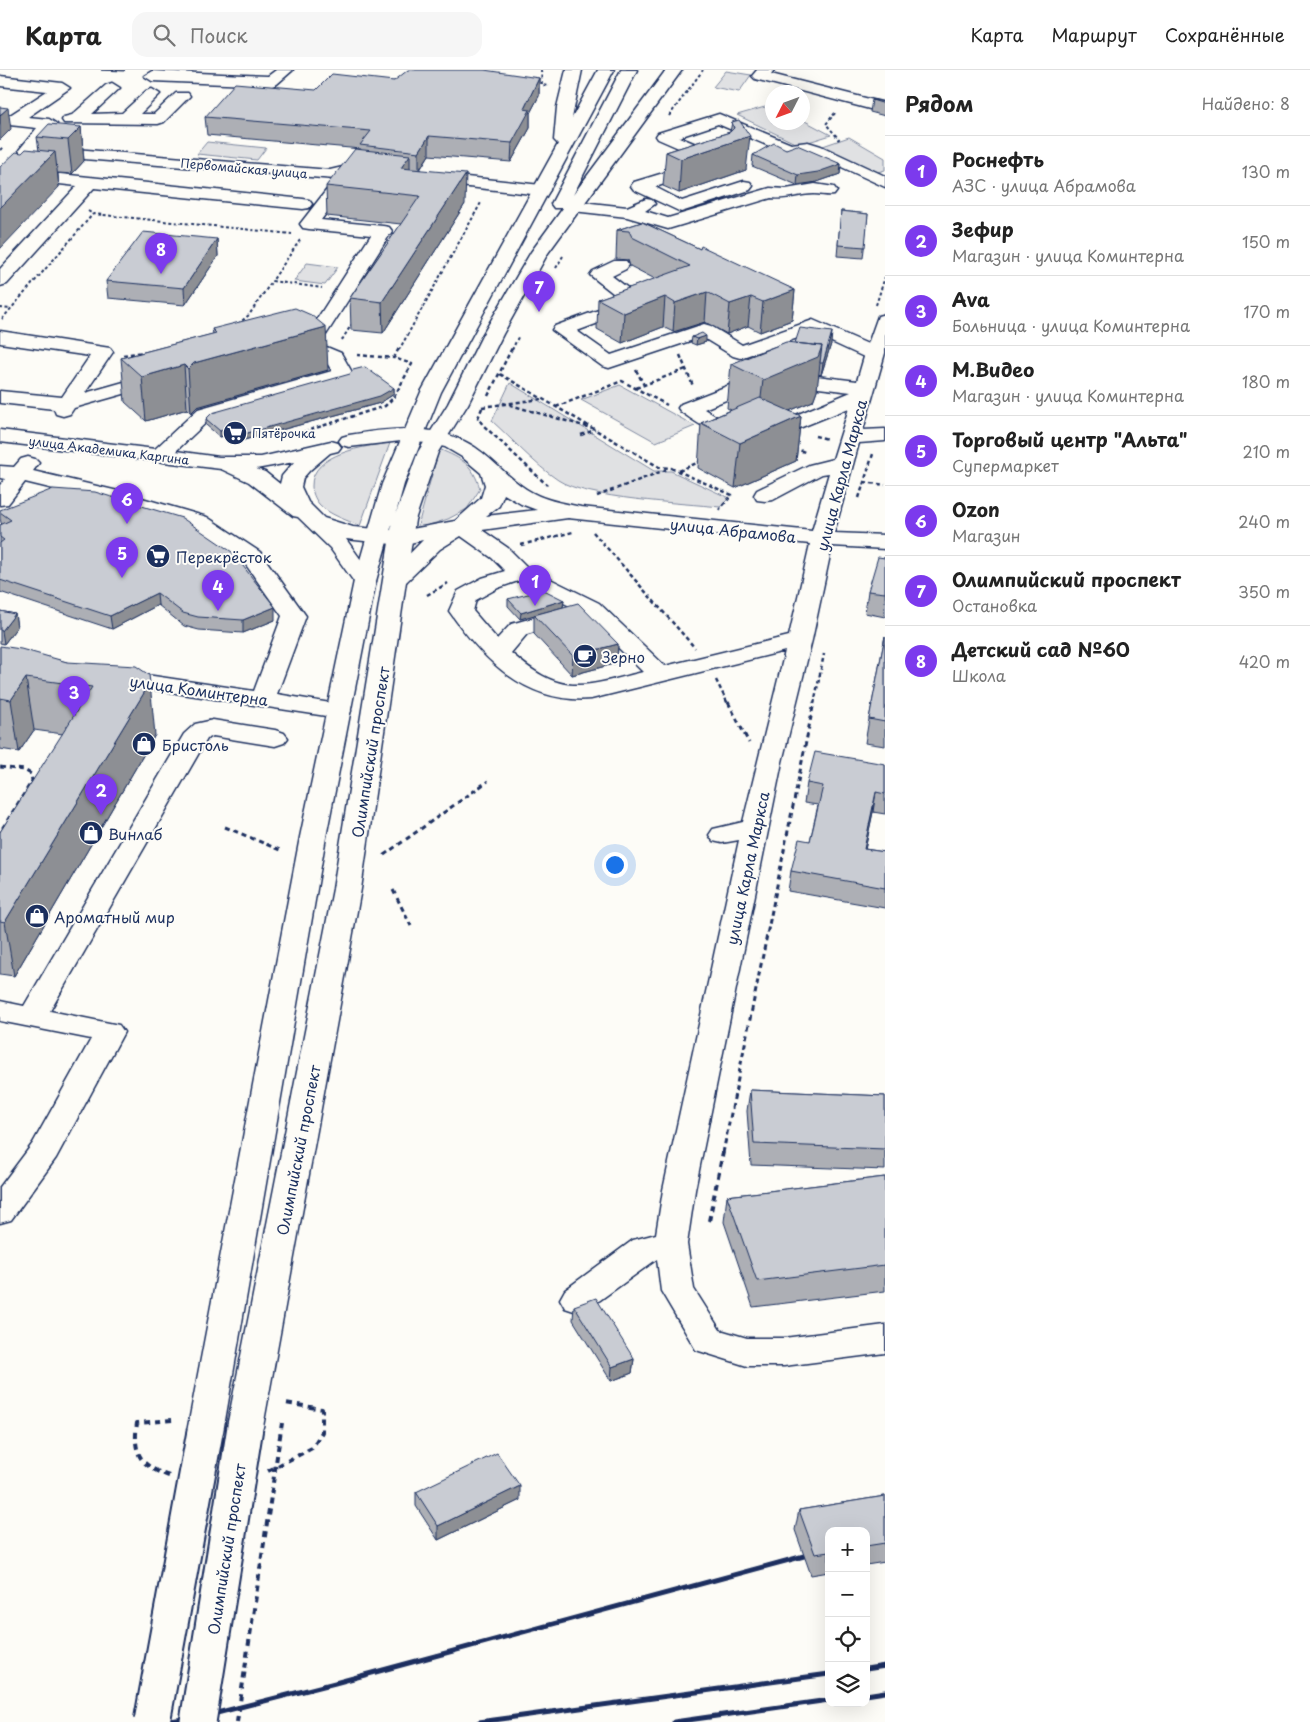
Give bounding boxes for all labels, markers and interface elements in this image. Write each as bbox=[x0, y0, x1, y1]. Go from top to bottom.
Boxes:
search box bbox=[132, 12, 482, 57]
text: Карта bbox=[25, 17, 102, 53]
icon: search bbox=[150, 21, 178, 49]
text: Поиск bbox=[190, 21, 248, 49]
text: Карта bbox=[971, 21, 1023, 48]
text: Маршрут bbox=[1051, 21, 1137, 48]
text: Сохранённые bbox=[1165, 21, 1285, 48]
north arrow bbox=[765, 85, 810, 130]
text: Рядом bbox=[905, 87, 973, 119]
text: Найдено: 8 bbox=[1202, 91, 1290, 115]
text: Роснефть bbox=[952, 145, 1044, 173]
street label: Первомайская улица bbox=[180, 153, 309, 183]
text: 1 bbox=[917, 159, 925, 183]
text: 130 m bbox=[1242, 159, 1290, 183]
text: АЗС · улица Абрамова bbox=[952, 173, 1136, 197]
text: Зефир bbox=[952, 215, 1014, 243]
text: 2 bbox=[915, 229, 927, 253]
text: 150 m bbox=[1242, 229, 1290, 253]
pin: 8 bbox=[145, 233, 177, 274]
text: Магазин · улица Коминтерна bbox=[952, 243, 1184, 267]
pin: 7 bbox=[523, 271, 555, 312]
text: Ava bbox=[952, 285, 990, 313]
text: 3 bbox=[916, 299, 926, 323]
text: 170 m bbox=[1244, 299, 1290, 323]
text: Больница · улица Коминтерна bbox=[952, 313, 1190, 337]
text: М.Видео bbox=[952, 355, 1034, 383]
text: 4 bbox=[916, 369, 926, 393]
text: 180 m bbox=[1242, 369, 1290, 393]
text: Магазин · улица Коминтерна bbox=[952, 383, 1184, 407]
street label: улица Карла Маркса bbox=[810, 396, 873, 553]
supermarket icon: Пятёрочка bbox=[222, 420, 248, 446]
place label: Пятёрочка bbox=[252, 424, 316, 442]
text: Торговый центр "Альта" bbox=[952, 425, 1188, 453]
street label: улица Академика Каргина bbox=[28, 431, 191, 469]
text: 5 bbox=[916, 439, 926, 463]
text: 210 m bbox=[1242, 439, 1290, 463]
text: Супермаркет bbox=[952, 453, 1059, 477]
pin: 6 bbox=[111, 483, 143, 524]
text: Ozon bbox=[952, 495, 1000, 523]
text: 6 bbox=[915, 509, 927, 533]
text: 240 m bbox=[1238, 509, 1290, 533]
street label: улица Абрамова bbox=[669, 512, 798, 548]
text: Магазин bbox=[952, 523, 1021, 547]
pin: 5 bbox=[106, 537, 138, 578]
supermarket icon: Перекрёсток bbox=[145, 543, 171, 569]
place label: Перекрёсток bbox=[176, 545, 272, 568]
pin: 1 bbox=[519, 565, 551, 606]
text: Олимпийский проспект bbox=[952, 565, 1181, 593]
pin: 4 bbox=[202, 570, 234, 611]
text: 7 bbox=[916, 579, 926, 603]
text: 350 m bbox=[1238, 579, 1290, 603]
text: Остановка bbox=[952, 593, 1037, 617]
text: Детский сад №60 bbox=[952, 635, 1130, 663]
cafe icon: Зерно bbox=[572, 643, 598, 669]
place label: Зерно bbox=[602, 645, 645, 668]
text: 8 bbox=[916, 649, 926, 673]
text: 420 m bbox=[1239, 649, 1290, 673]
text: Школа bbox=[952, 663, 1006, 687]
street label: Олимпийский проспект bbox=[345, 664, 395, 839]
street label: улица Коминтерна bbox=[128, 669, 270, 711]
pin: 3 bbox=[58, 676, 90, 717]
shop icon: Бристоль bbox=[131, 731, 157, 757]
place label: Бристоль bbox=[162, 733, 229, 756]
pin: 2 bbox=[85, 774, 117, 815]
street label: улица Карла Маркса bbox=[719, 789, 775, 947]
shop icon: Винлаб bbox=[78, 820, 104, 846]
place label: Винлаб bbox=[108, 822, 162, 845]
your location bbox=[602, 852, 628, 878]
shop icon: Ароматный мир bbox=[24, 903, 50, 929]
place label: Ароматный мир bbox=[54, 905, 175, 928]
street label: Олимпийский проспект bbox=[270, 1062, 326, 1237]
street label: Олимпийский проспект bbox=[201, 1461, 251, 1636]
map controls bbox=[825, 1527, 870, 1707]
button: + bbox=[825, 1527, 870, 1572]
button: − bbox=[825, 1572, 870, 1617]
button: locate bbox=[825, 1617, 870, 1662]
button: layers bbox=[825, 1662, 870, 1707]

